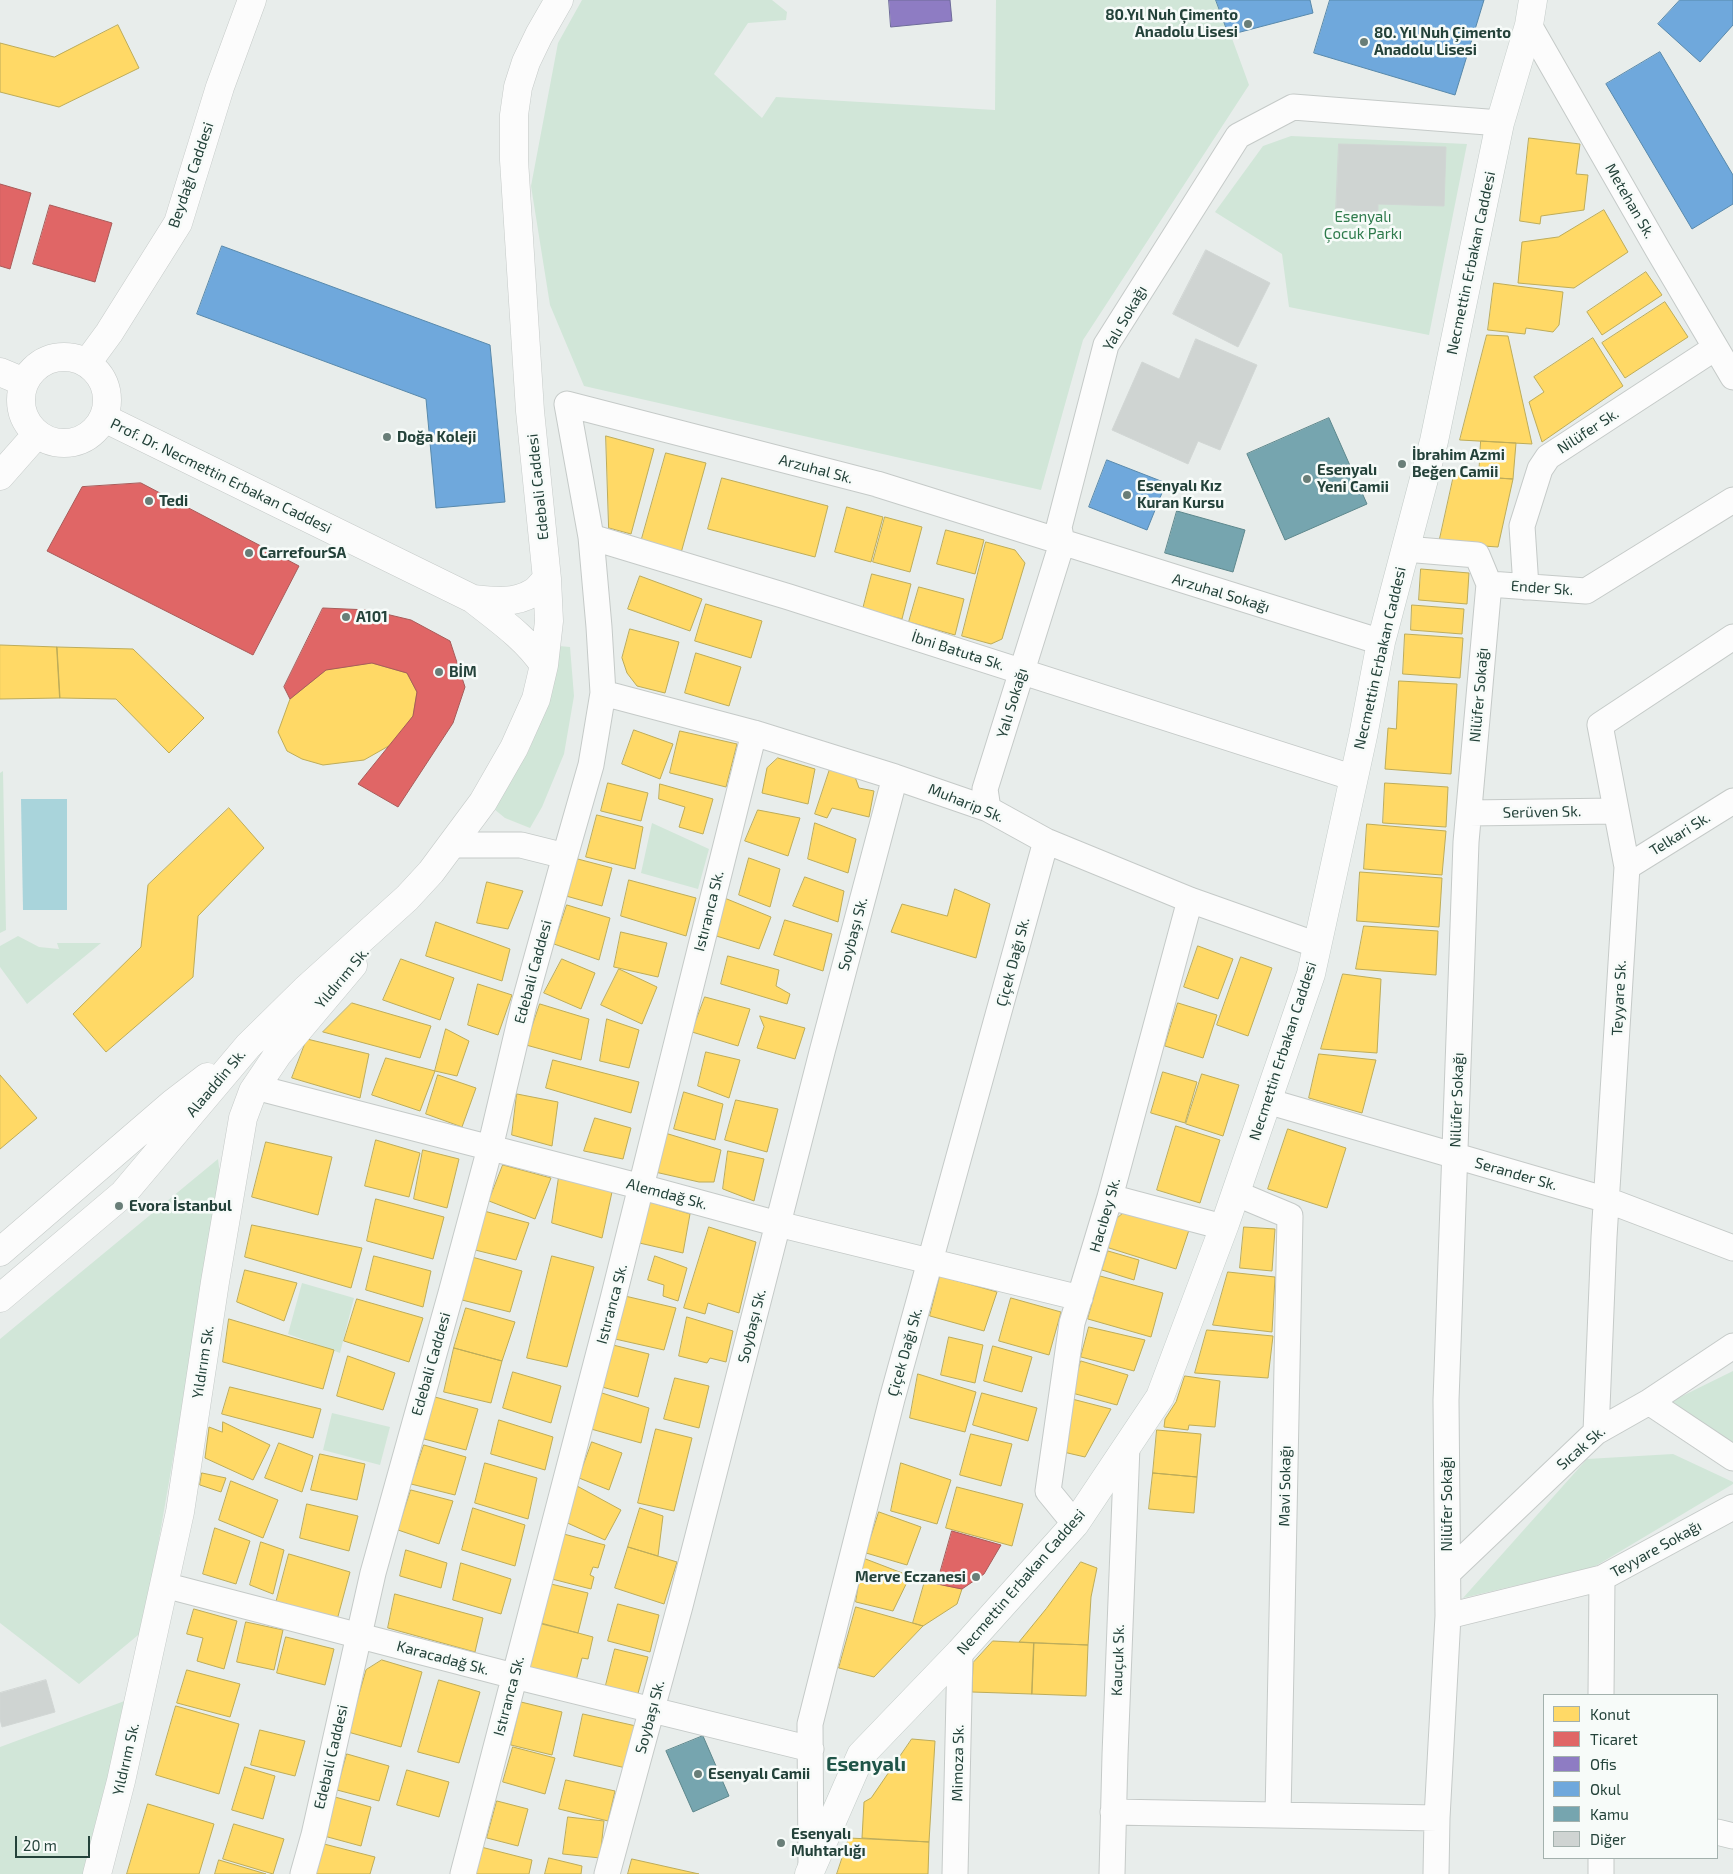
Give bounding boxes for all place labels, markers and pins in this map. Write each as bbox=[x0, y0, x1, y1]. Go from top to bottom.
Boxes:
place label: 80.Yıl Nuh Çimento Anadolu Lisesi bbox=[1105, 6, 1238, 41]
marker: 80.Yıl Nuh Çimento Anadolu Lisesi bbox=[1242, 18, 1254, 30]
place label: 80. Yıl Nuh Çimento Anadolu Lisesi bbox=[1374, 24, 1511, 59]
marker: 80. Yıl Nuh Çimento Anadolu Lisesi bbox=[1358, 36, 1370, 48]
place label: Doğa Koleji bbox=[397, 428, 476, 446]
marker: Doğa Koleji bbox=[381, 431, 393, 443]
place label: İbrahim Azmi Beğen Camii bbox=[1412, 446, 1505, 481]
marker: İbrahim Azmi Beğen Camii bbox=[1396, 458, 1408, 470]
place label: Esenyalı Yeni Camii bbox=[1317, 461, 1389, 496]
marker: Esenyalı Yeni Camii bbox=[1301, 473, 1313, 485]
place label: Esenyalı Kız Kuran Kursu bbox=[1137, 477, 1224, 512]
marker: Esenyalı Kız Kuran Kursu bbox=[1121, 489, 1133, 501]
place label: Tedi bbox=[159, 492, 188, 510]
marker: Tedi bbox=[143, 495, 155, 507]
place label: CarrefourSA bbox=[259, 544, 346, 562]
marker: CarrefourSA bbox=[243, 547, 255, 559]
place label: A101 bbox=[356, 608, 388, 626]
marker: A101 bbox=[340, 611, 352, 623]
place label: BİM bbox=[449, 663, 477, 681]
marker: BİM bbox=[433, 666, 445, 678]
place label: Evora İstanbul bbox=[129, 1197, 232, 1215]
marker: Evora İstanbul bbox=[113, 1200, 125, 1212]
place label: Merve Eczanesi bbox=[855, 1568, 966, 1586]
marker: Merve Eczanesi bbox=[970, 1571, 982, 1583]
place label: Esenyalı Camii bbox=[708, 1765, 810, 1783]
marker: Esenyalı Camii bbox=[692, 1768, 704, 1780]
place label: Esenyalı Muhtarlığı bbox=[791, 1825, 866, 1860]
marker: Esenyalı Muhtarlığı bbox=[775, 1837, 787, 1849]

